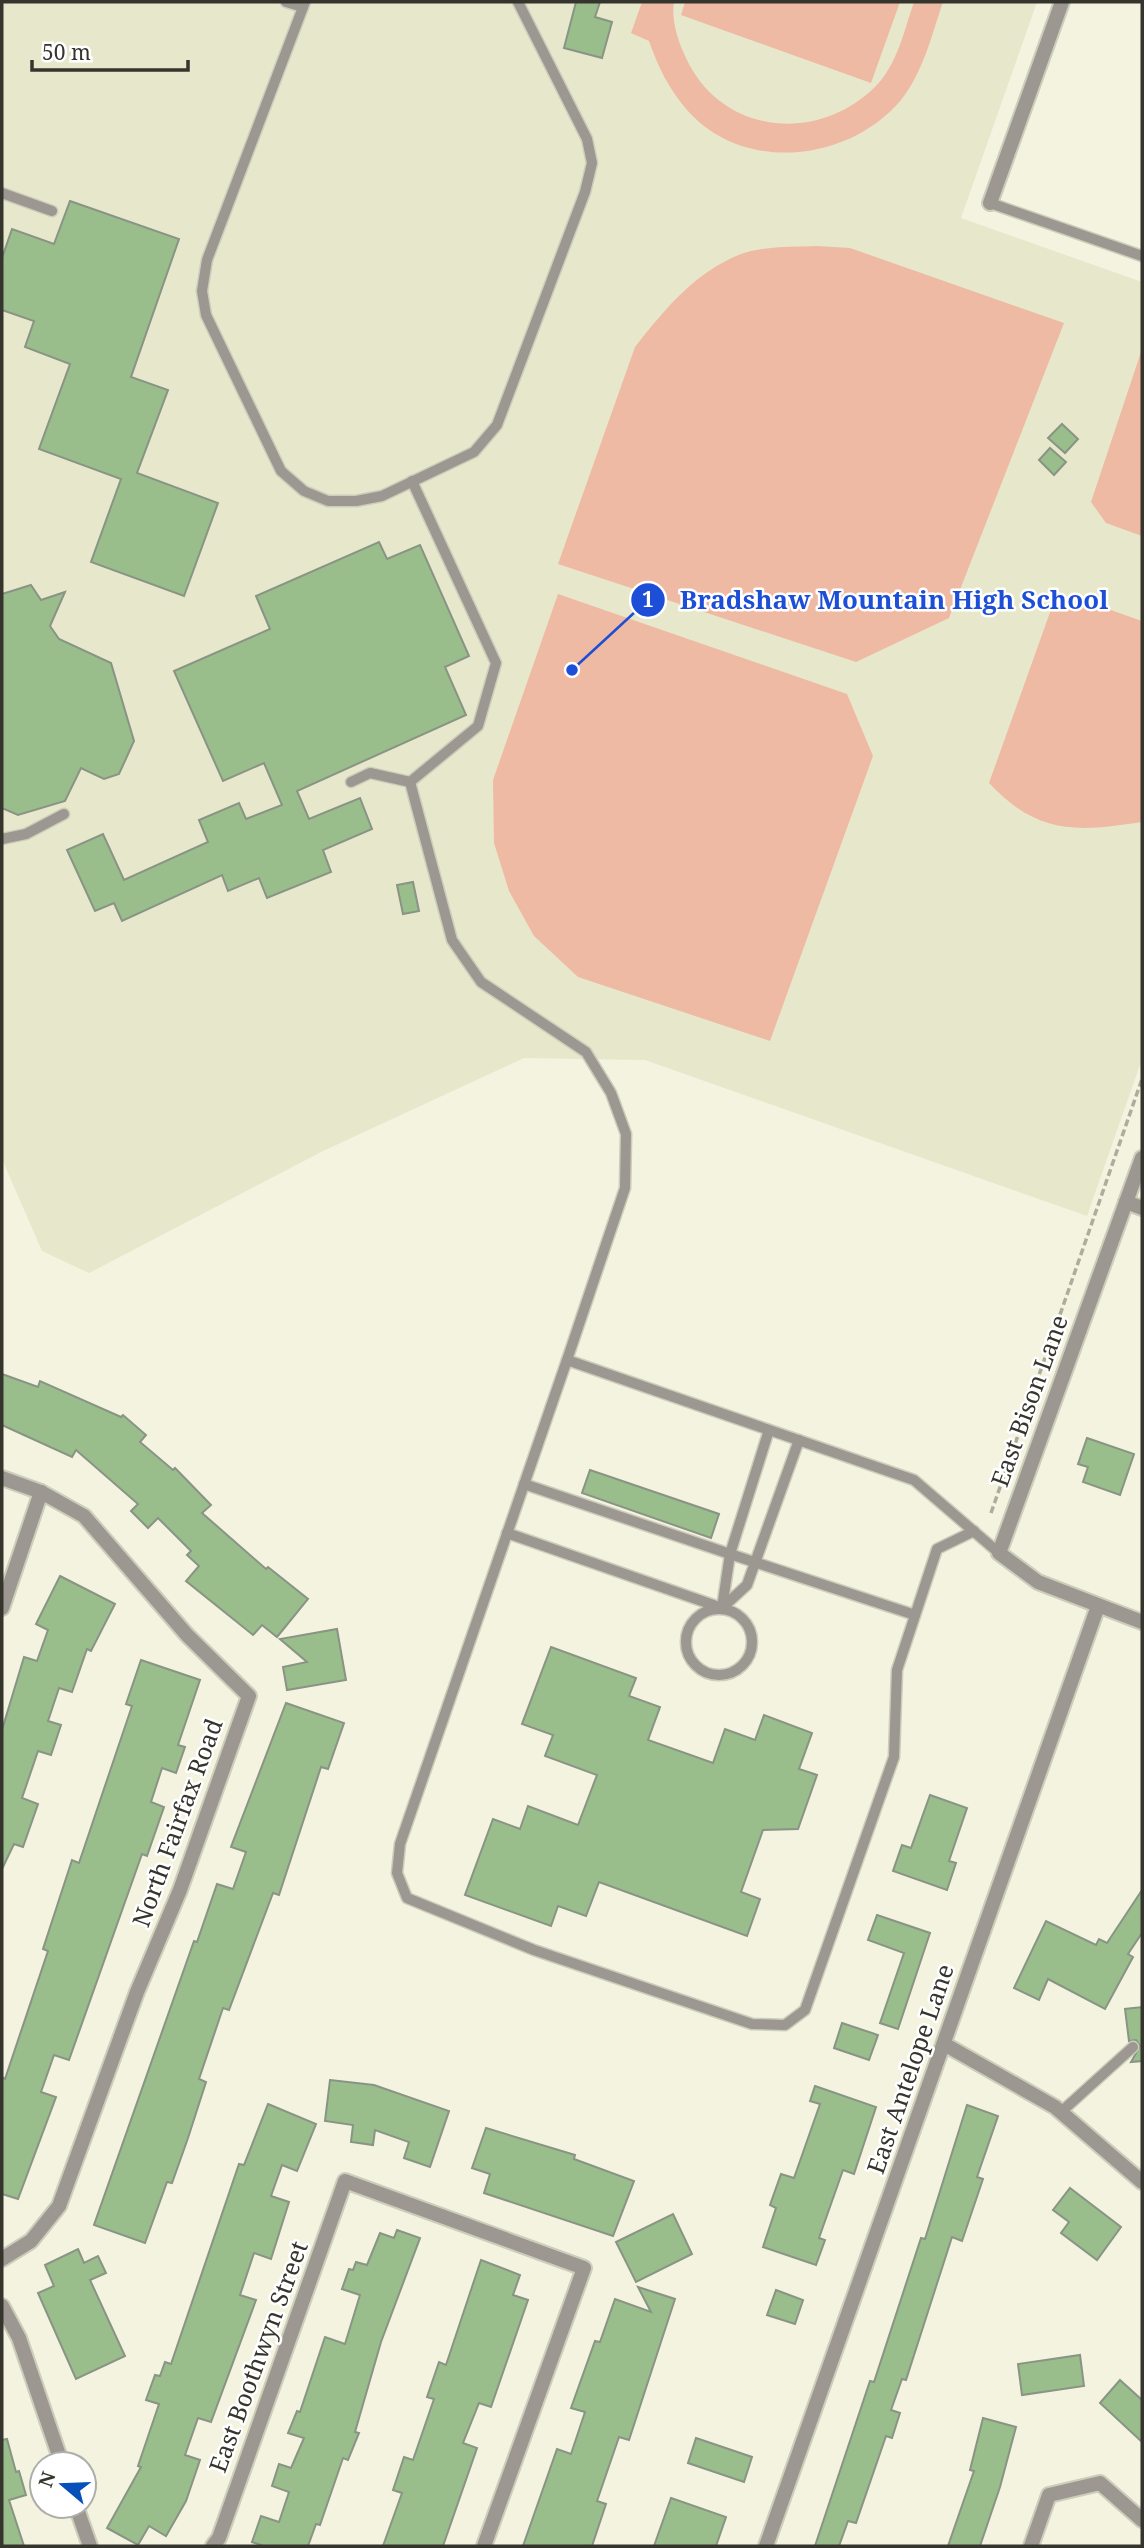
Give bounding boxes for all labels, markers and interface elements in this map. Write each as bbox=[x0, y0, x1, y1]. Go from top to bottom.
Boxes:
scale bar bbox=[32, 28, 187, 72]
text: 50 m bbox=[42, 38, 91, 66]
callout: Bradshaw Mountain High School bbox=[631, 577, 1122, 624]
text: Bradshaw Mountain High School bbox=[680, 581, 1108, 617]
text: 1 bbox=[642, 585, 654, 613]
street label: East Bison Lane bbox=[982, 1310, 1075, 1491]
street label: North Fairfax Road bbox=[124, 1714, 230, 1931]
street label: East Antelope Lane bbox=[858, 1959, 961, 2178]
street label: East Boothwyn Street bbox=[200, 2236, 315, 2477]
north arrow bbox=[28, 2450, 98, 2520]
text: N bbox=[32, 2468, 62, 2491]

